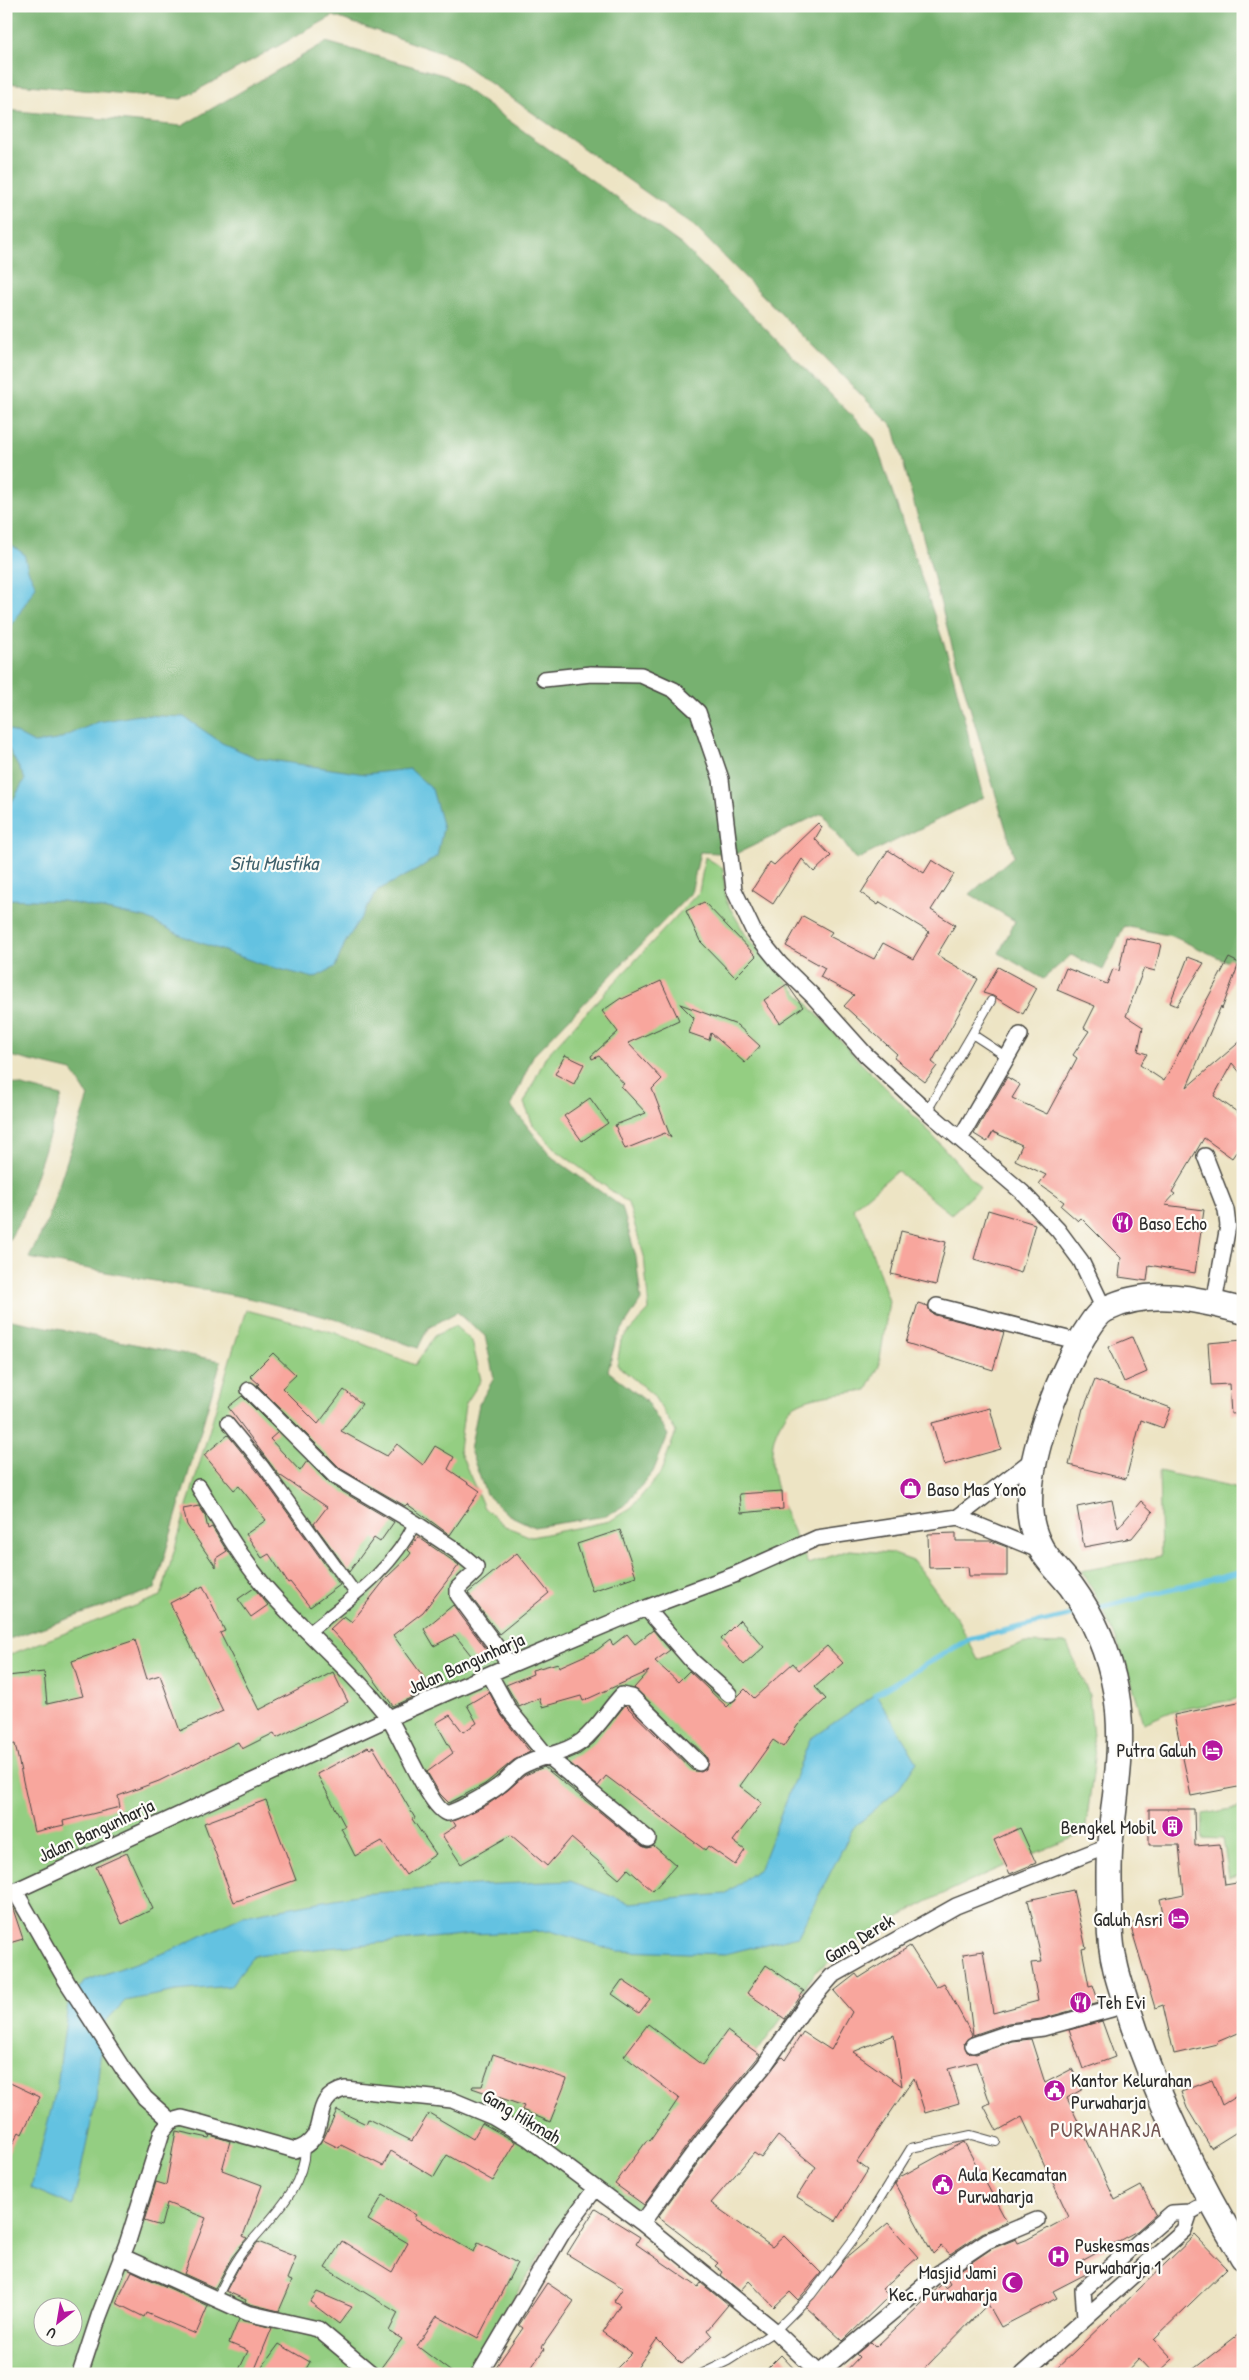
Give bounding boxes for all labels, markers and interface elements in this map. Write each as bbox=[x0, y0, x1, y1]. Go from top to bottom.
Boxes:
water label: Situ Mustika bbox=[230, 849, 320, 876]
place label: Baso Echo bbox=[1139, 1210, 1207, 1236]
restaurant icon: Baso Echo bbox=[1111, 1211, 1135, 1235]
place label: Baso Mas Yono bbox=[927, 1476, 1027, 1502]
shop icon: Baso Mas Yono bbox=[899, 1477, 923, 1501]
street label: Jalan Bangunharja bbox=[404, 1626, 529, 1700]
place label: Putra Galuh bbox=[1116, 1737, 1196, 1763]
hotel icon: Putra Galuh bbox=[1200, 1738, 1224, 1762]
street label: Jalan Bangunharja bbox=[34, 1792, 159, 1868]
place label: Bengkel Mobil bbox=[1061, 1814, 1157, 1840]
building icon: Bengkel Mobil bbox=[1160, 1815, 1184, 1839]
place label: Galuh Asri bbox=[1093, 1906, 1163, 1932]
street label: Gang Derek bbox=[819, 1907, 899, 1969]
hotel icon: Galuh Asri bbox=[1167, 1907, 1191, 1931]
place label: Teh Evi bbox=[1097, 1989, 1146, 2015]
restaurant icon: Teh Evi bbox=[1069, 1990, 1093, 2014]
place label: Kantor Kelurahan Purwaharja bbox=[1071, 2067, 1192, 2115]
public building icon: Kantor Kelurahan Purwaharja bbox=[1043, 2079, 1067, 2103]
street label: Gang Hikmah bbox=[478, 2082, 566, 2150]
district label: PURWAHARJA bbox=[1050, 2115, 1162, 2144]
place label: Aula Kecamatan Purwaharja bbox=[958, 2161, 1067, 2209]
public building icon: Aula Kecamatan Purwaharja bbox=[930, 2173, 954, 2197]
place label: Puskesmas Purwaharja 1 bbox=[1075, 2232, 1161, 2280]
hospital icon: Puskesmas Purwaharja 1 bbox=[1047, 2244, 1071, 2268]
place label: Masjid Jami Kec. Purwaharja bbox=[889, 2259, 998, 2307]
mosque icon: Masjid Jami Kec. Purwaharja bbox=[1001, 2271, 1025, 2295]
north arrow bbox=[32, 2298, 82, 2348]
text: U bbox=[43, 2323, 59, 2344]

